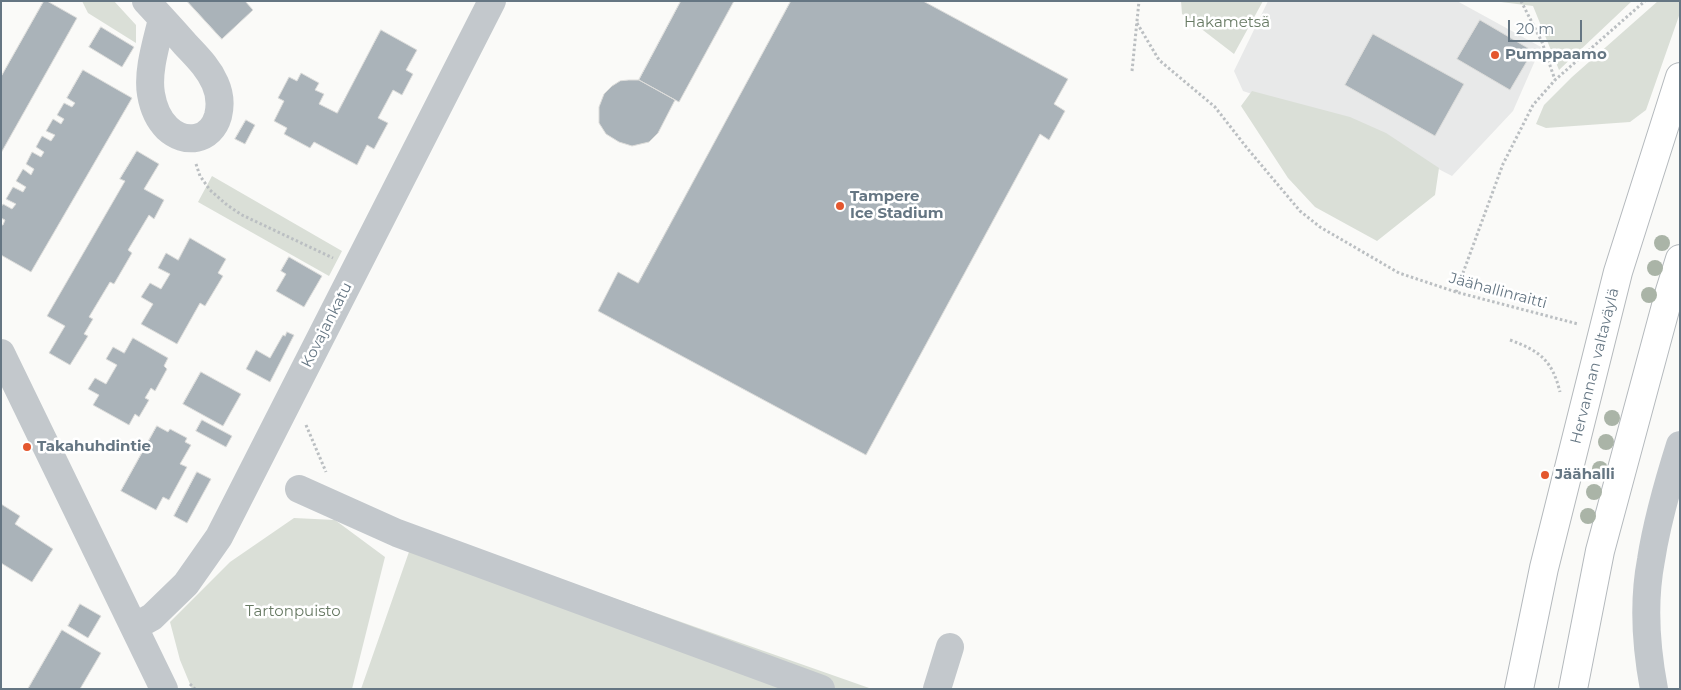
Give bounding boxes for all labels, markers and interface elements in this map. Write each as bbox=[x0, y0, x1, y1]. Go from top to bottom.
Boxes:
scale bar bbox=[1511, 10, 1585, 42]
park label: Hakametsä bbox=[1184, 14, 1270, 32]
text: 20 m bbox=[1516, 19, 1554, 38]
place label: Pumppaamo bbox=[1505, 46, 1607, 64]
marker: Pumppaamo bbox=[1489, 49, 1501, 61]
place label: Tampere Ice Stadium bbox=[850, 188, 943, 223]
marker: Tampere Ice Stadium bbox=[834, 200, 846, 212]
street label: Jäähallinraitti bbox=[1447, 269, 1549, 313]
street label: Kovajankatu bbox=[298, 279, 356, 371]
street label: Hervannan valtaväylä bbox=[1567, 286, 1623, 446]
place label: Takahuhdintie bbox=[37, 438, 151, 456]
marker: Takahuhdintie bbox=[21, 441, 33, 453]
place label: Jäähalli bbox=[1555, 466, 1615, 484]
marker: Jäähalli bbox=[1539, 469, 1551, 481]
park label: Tartonpuisto bbox=[245, 603, 341, 621]

